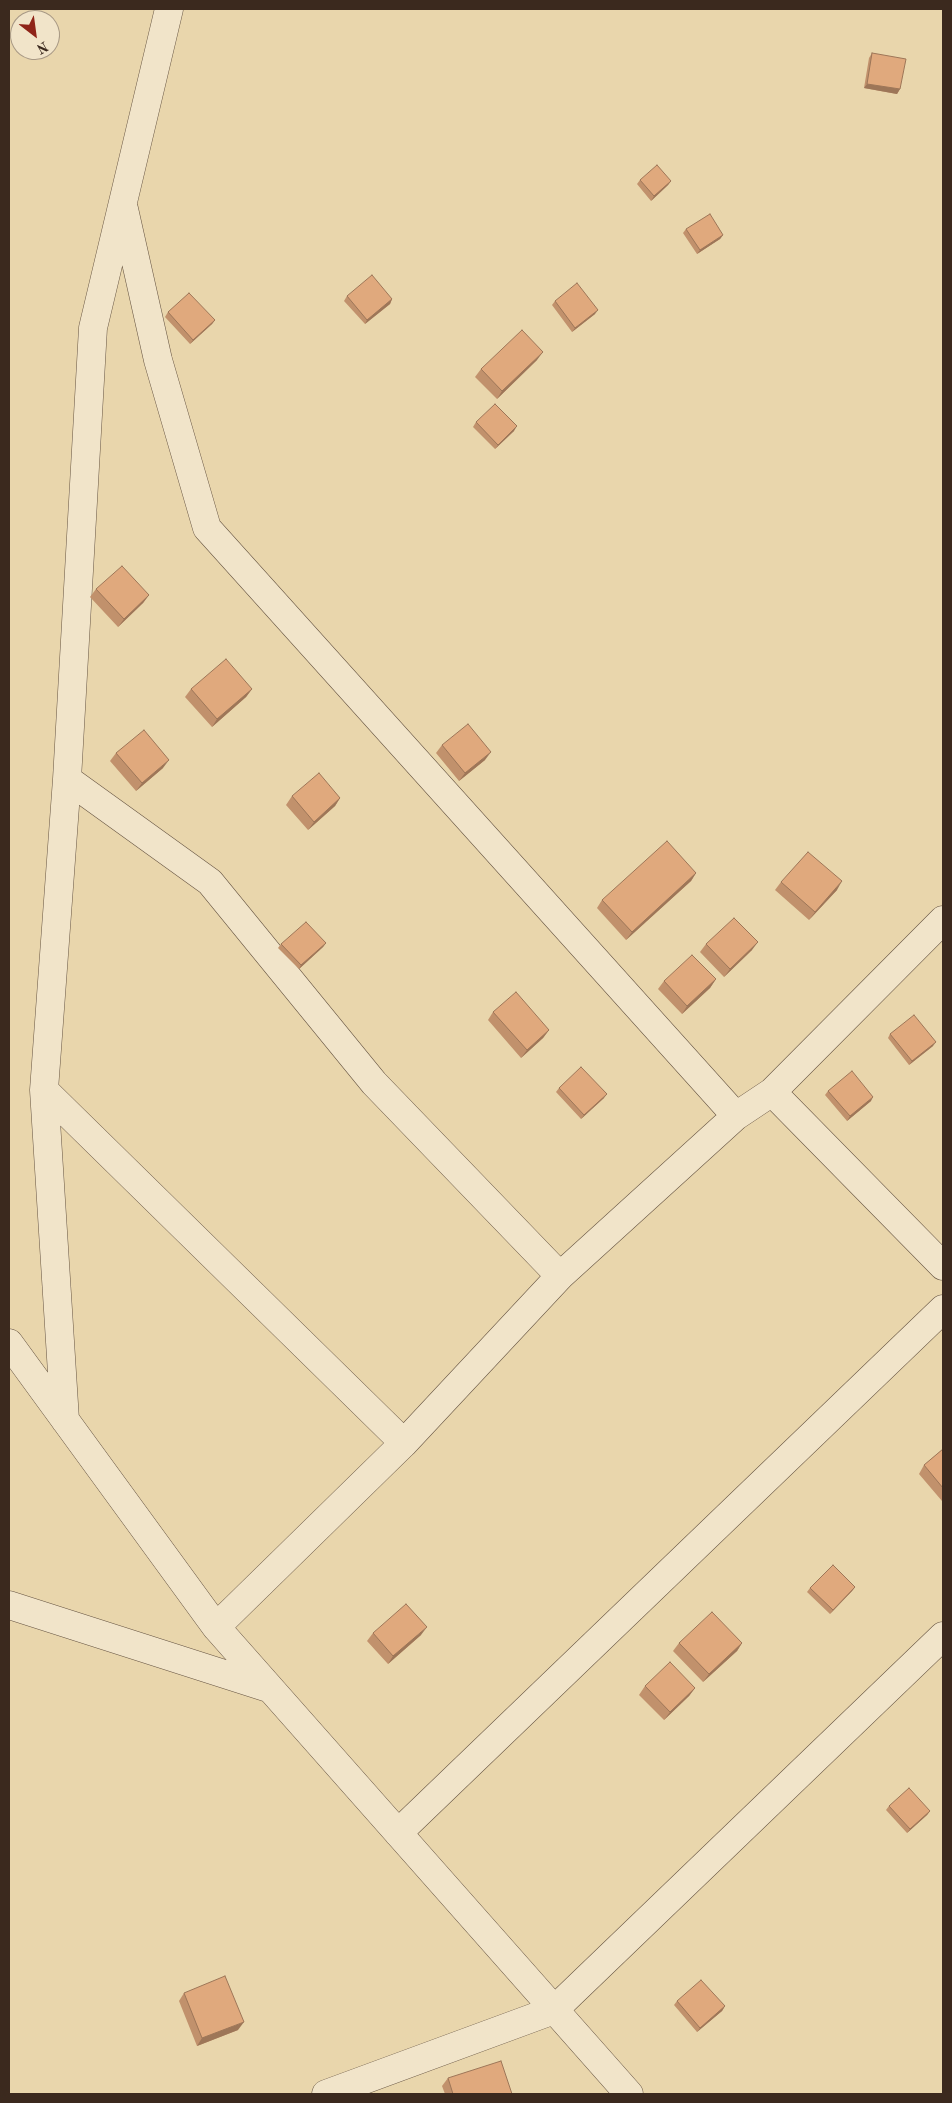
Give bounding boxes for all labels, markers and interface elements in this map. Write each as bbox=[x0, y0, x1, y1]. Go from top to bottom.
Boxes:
north arrow bbox=[10, 10, 60, 60]
text: N bbox=[34, 38, 50, 56]

